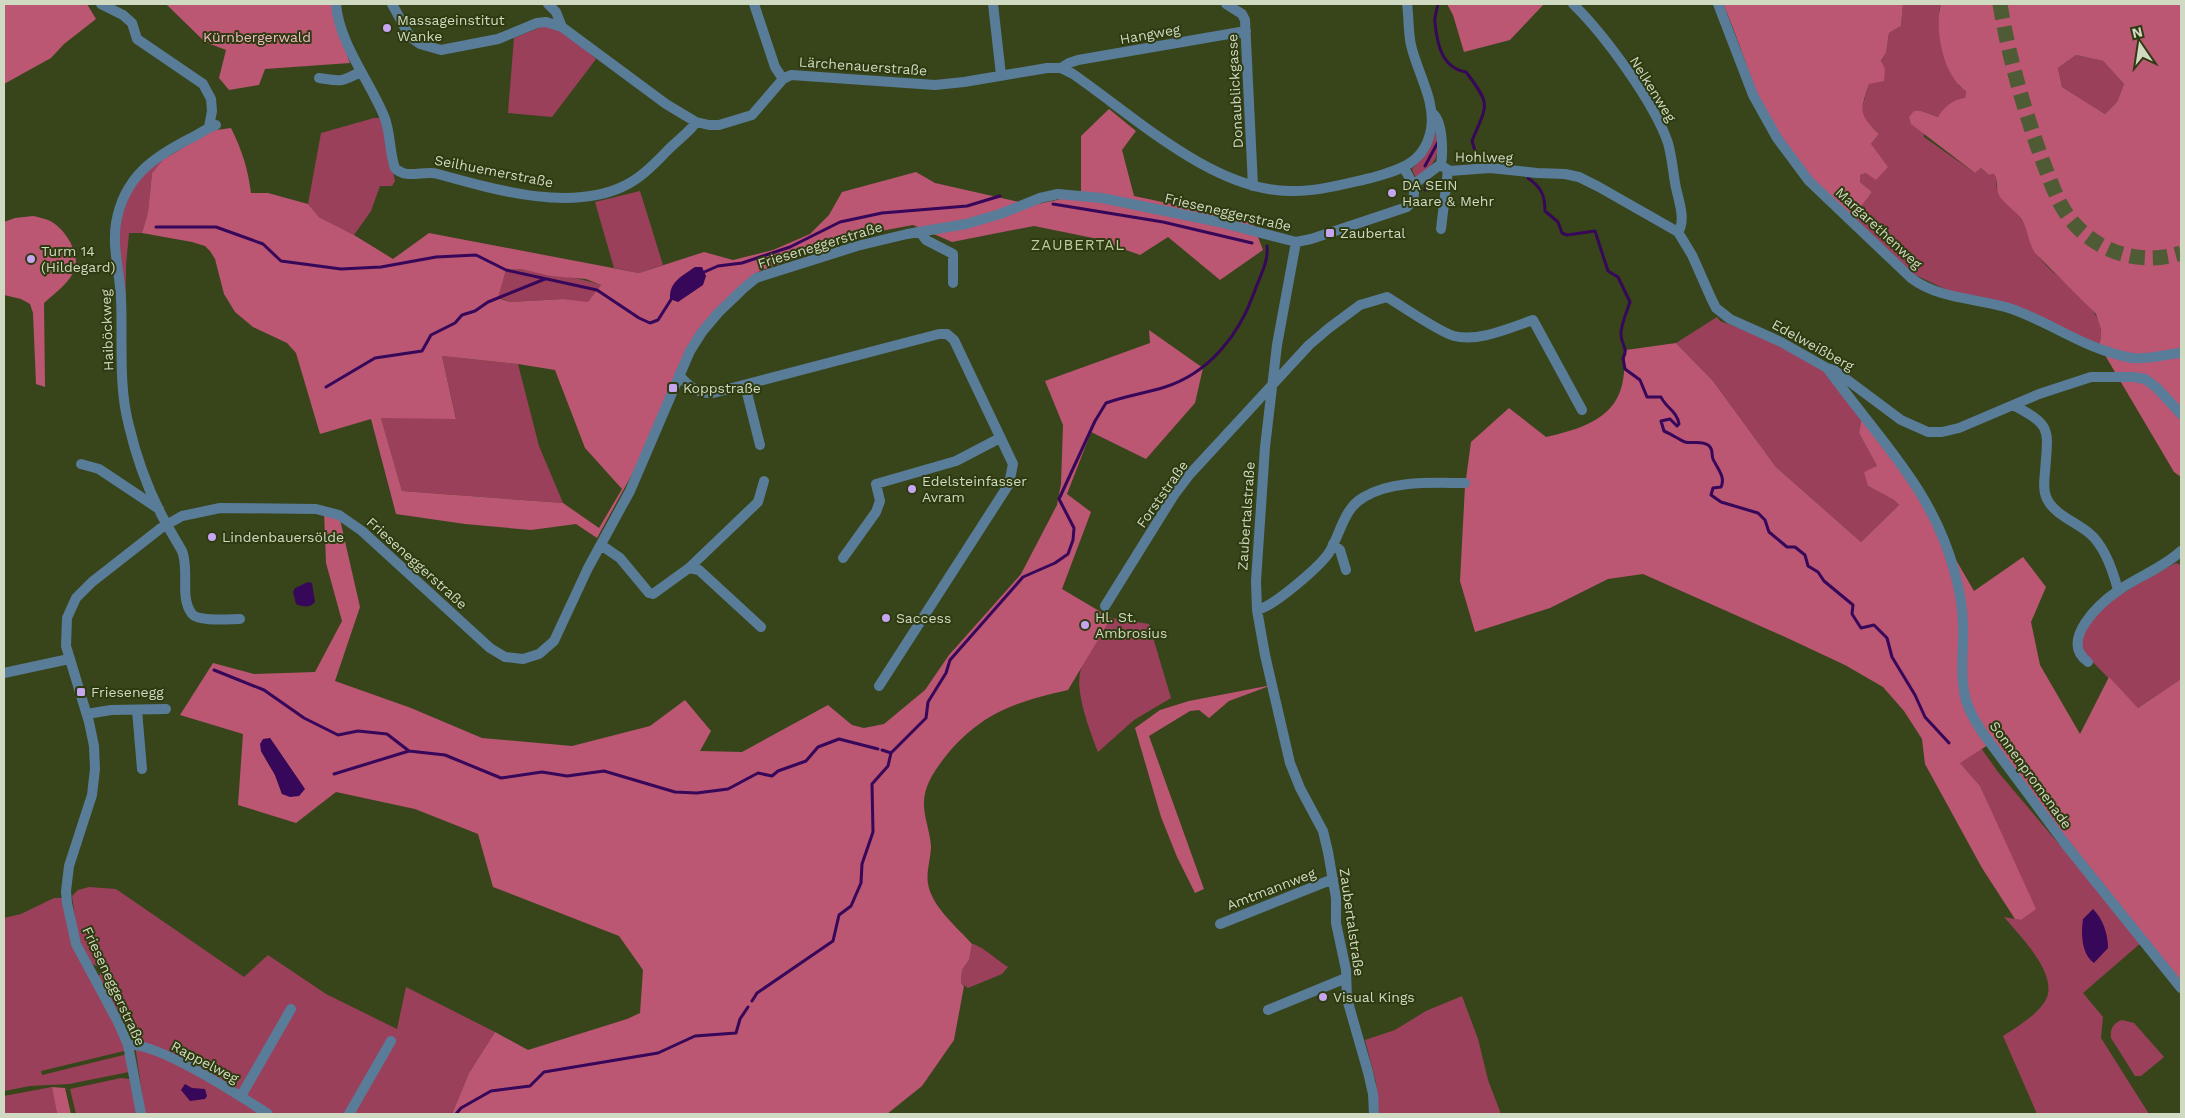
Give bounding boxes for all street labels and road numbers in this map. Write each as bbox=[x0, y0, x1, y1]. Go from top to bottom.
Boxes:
street label: Hangweg bbox=[1119, 21, 1182, 47]
street label: Donaublickgasse bbox=[1224, 33, 1246, 149]
street label: Nelkenweg bbox=[1627, 53, 1680, 125]
street label: Lärchenauerstraße bbox=[798, 54, 928, 78]
street label: Hohlweg bbox=[1455, 148, 1514, 166]
street label: Seilhuemerstraße bbox=[433, 152, 555, 190]
street label: Margarethenweg bbox=[1833, 184, 1926, 272]
street label: Frieseneggerstraße bbox=[1163, 190, 1293, 234]
street label: Frieseneggerstraße bbox=[756, 218, 884, 272]
street label: Haiböckweg bbox=[98, 288, 116, 371]
street label: Edelweißberg bbox=[1769, 316, 1857, 374]
street label: Forststraße bbox=[1133, 457, 1191, 531]
street label: Zaubertalstraße bbox=[1234, 461, 1258, 571]
street label: Frieseneggerstraße bbox=[364, 514, 470, 612]
street label: Sonnenpromenade bbox=[1987, 718, 2075, 832]
street label: Amtmannweg bbox=[1224, 865, 1318, 913]
street label: Zaubertalstraße bbox=[1336, 867, 1368, 977]
street label: Frieseneggerstraße bbox=[79, 924, 149, 1048]
street label: Rappelweg bbox=[169, 1038, 242, 1087]

